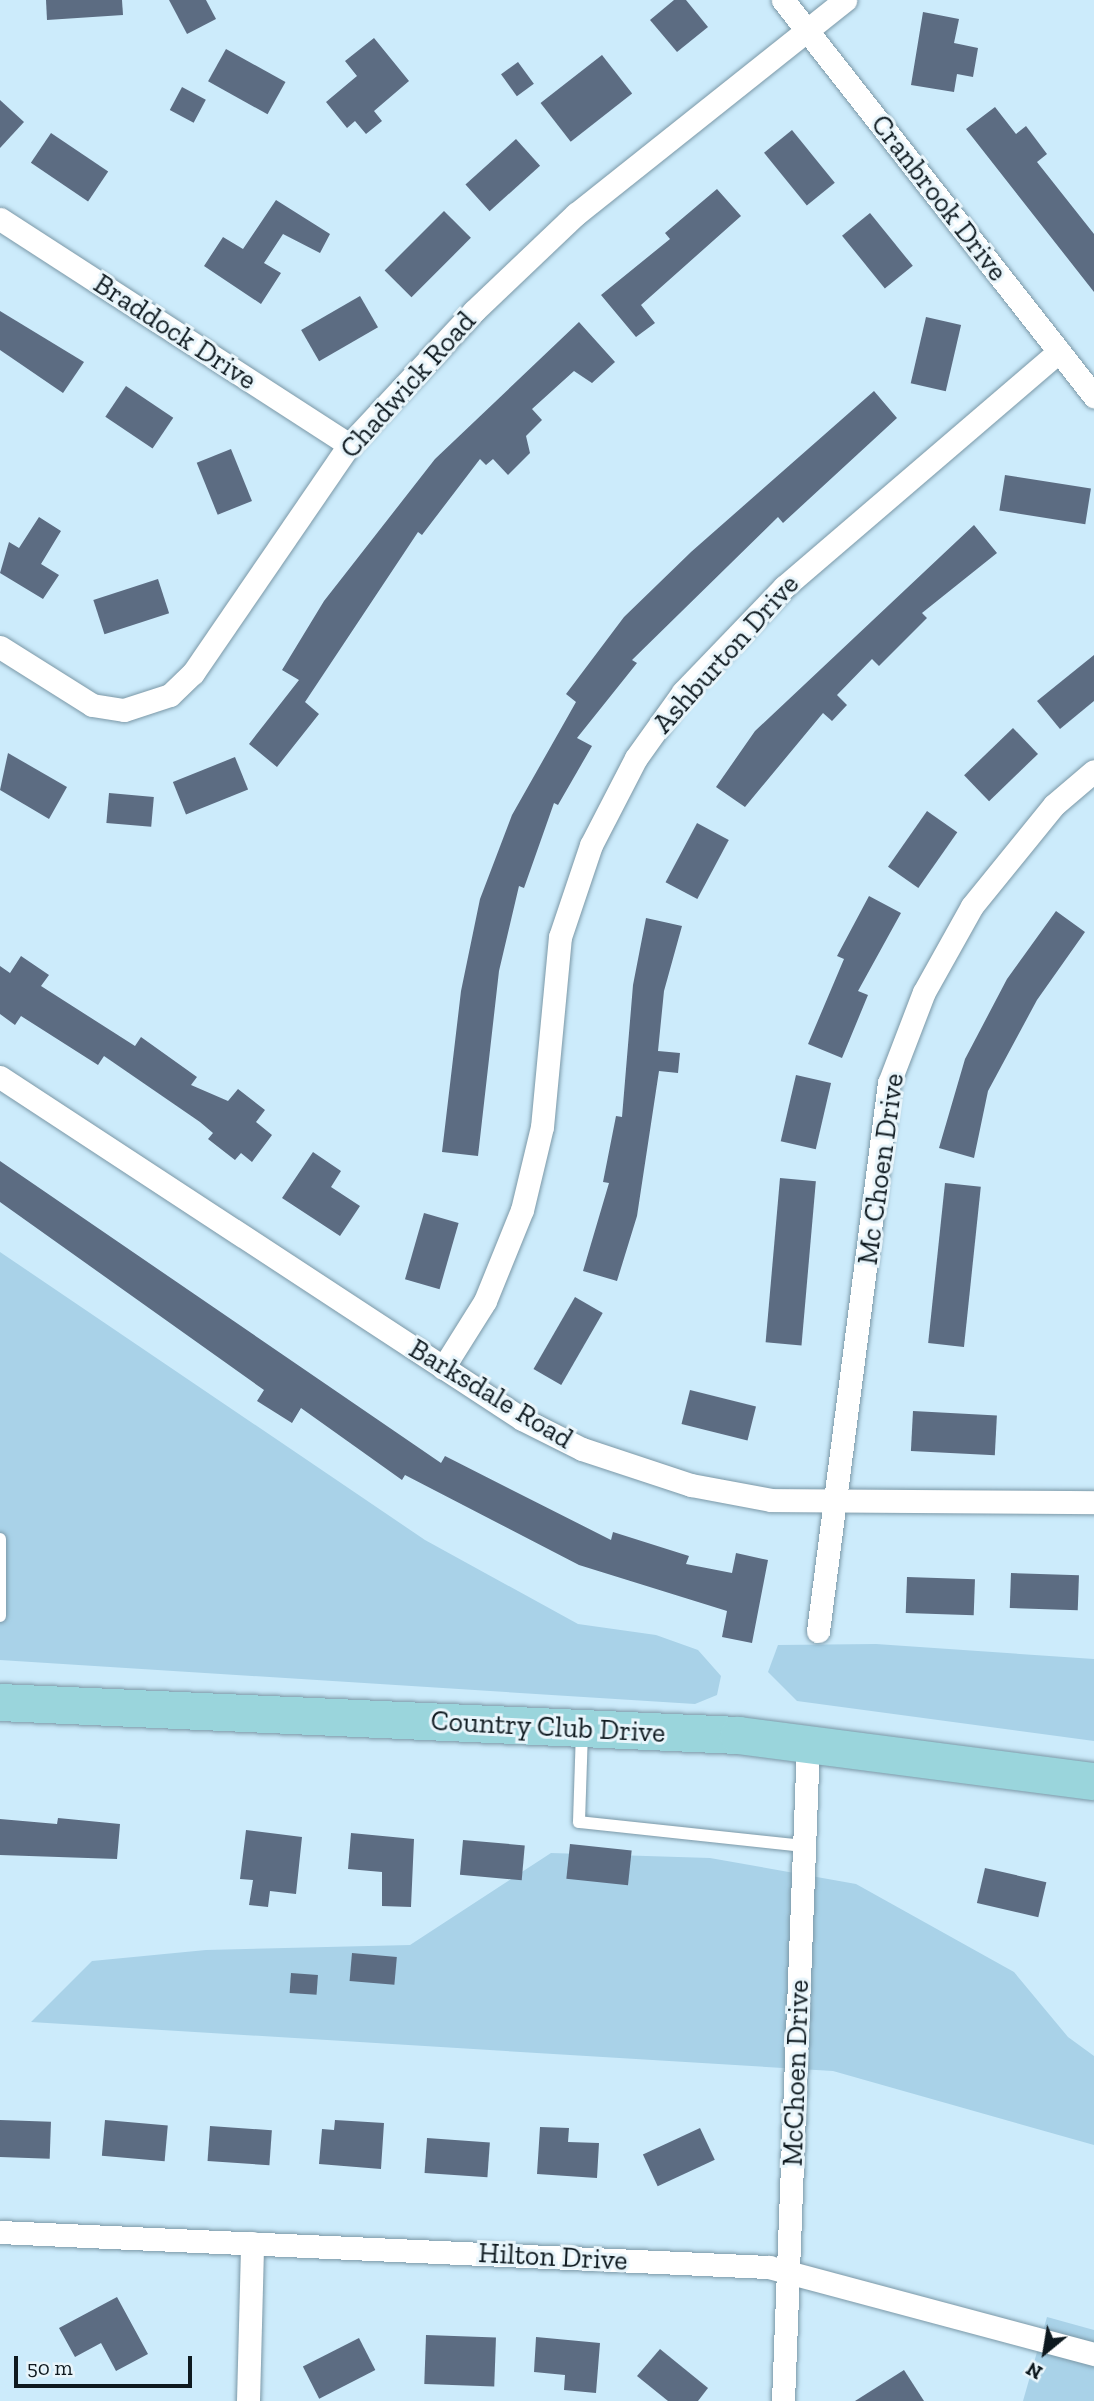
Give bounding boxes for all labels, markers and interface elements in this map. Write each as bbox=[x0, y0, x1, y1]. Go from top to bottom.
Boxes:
street label: Cranbrook Drive bbox=[864, 108, 1014, 288]
street label: Braddock Drive bbox=[87, 267, 263, 397]
street label: Chadwick Road bbox=[333, 305, 483, 465]
street label: Ashburton Drive bbox=[646, 568, 806, 740]
street label: Mc Choen Drive bbox=[851, 1071, 911, 1267]
street label: Barksdale Road bbox=[403, 1332, 579, 1456]
street label: Country Club Drive bbox=[430, 1704, 666, 1750]
street label: McChoen Drive bbox=[776, 1979, 816, 2167]
street label: Hilton Drive bbox=[477, 2236, 629, 2278]
north arrow bbox=[1010, 2317, 1080, 2387]
scale bar bbox=[18, 2342, 196, 2386]
text: 50 m bbox=[27, 2355, 73, 2380]
text: N bbox=[1022, 2357, 1046, 2384]

